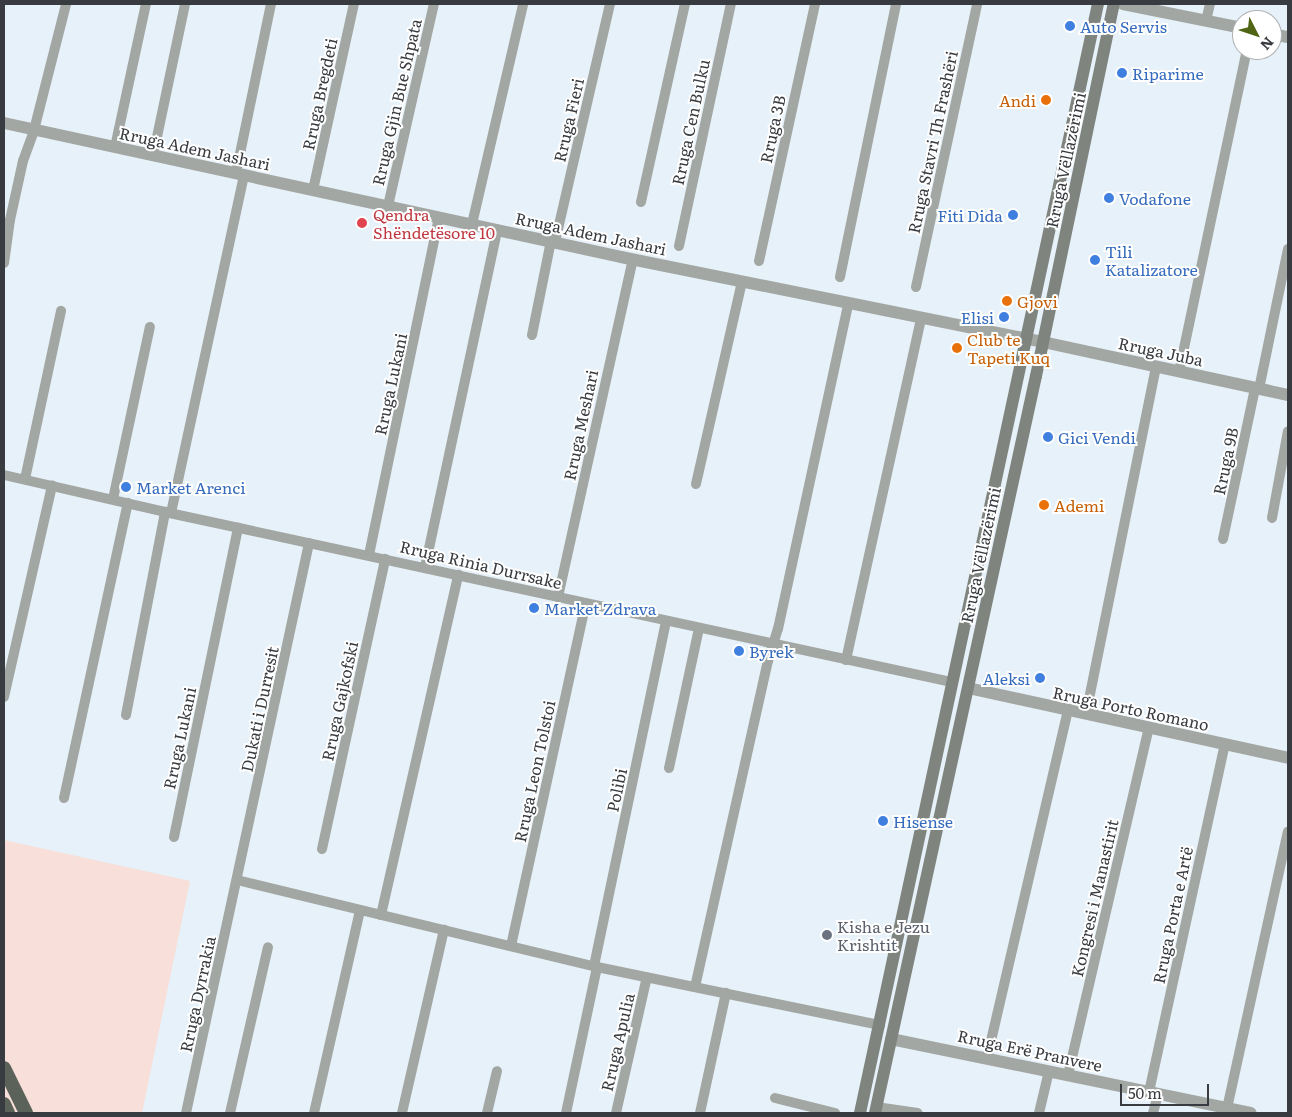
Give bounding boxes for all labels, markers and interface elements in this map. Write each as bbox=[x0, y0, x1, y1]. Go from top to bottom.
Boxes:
north arrow bbox=[1232, 10, 1282, 60]
place label: Auto Servis bbox=[1080, 16, 1167, 36]
street label: Rruga Gjin Bue Shpata bbox=[367, 17, 425, 187]
marker: Auto Servis bbox=[1064, 20, 1076, 32]
text: N bbox=[1256, 33, 1279, 55]
street label: Rruga Bregdeti bbox=[298, 36, 340, 152]
street label: Rruga Stavri Th Frashëri bbox=[903, 49, 961, 235]
street label: Rruga Cen Bulku bbox=[667, 57, 713, 187]
place label: Riparime bbox=[1132, 63, 1204, 83]
marker: Riparime bbox=[1116, 67, 1128, 79]
street label: Rruga Fieri bbox=[549, 76, 587, 164]
place label: Andi bbox=[999, 90, 1036, 110]
street label: Rruga Vëllazërimi bbox=[1041, 90, 1089, 230]
street label: Rruga 3B bbox=[755, 93, 789, 165]
marker: Andi bbox=[1040, 94, 1052, 106]
street label: Rruga Adem Jashari bbox=[118, 123, 272, 173]
place label: Vodafone bbox=[1119, 188, 1191, 208]
marker: Vodafone bbox=[1103, 192, 1115, 204]
place label: Qendra Shëndetësore 10 bbox=[373, 204, 495, 242]
place label: Fiti Dida bbox=[937, 205, 1003, 225]
street label: Rruga Adem Jashari bbox=[514, 208, 668, 258]
marker: Fiti Dida bbox=[1007, 209, 1019, 221]
marker: Qendra Shëndetësore 10 bbox=[355, 216, 369, 230]
place label: Tili Katalizatore bbox=[1105, 241, 1198, 279]
marker: Tili Katalizatore bbox=[1089, 254, 1101, 266]
place label: Gjovi bbox=[1017, 291, 1058, 311]
marker: Gjovi bbox=[1001, 295, 1013, 307]
place label: Elisi bbox=[961, 307, 994, 327]
marker: Elisi bbox=[998, 311, 1010, 323]
place label: Club te Tapeti Kuq bbox=[967, 329, 1050, 367]
street label: Rruga Lukani bbox=[370, 331, 410, 437]
street label: Rruga Juba bbox=[1117, 333, 1205, 369]
marker: Club te Tapeti Kuq bbox=[951, 342, 963, 354]
street label: Rruga Meshari bbox=[559, 368, 601, 482]
street label: Rruga 9B bbox=[1208, 425, 1242, 497]
place label: Gici Vendi bbox=[1058, 427, 1136, 447]
marker: Gici Vendi bbox=[1042, 431, 1054, 443]
place label: Market Arenci bbox=[136, 477, 246, 497]
marker: Market Arenci bbox=[120, 481, 132, 493]
street label: Rruga Vëllazërimi bbox=[956, 485, 1004, 625]
place label: Ademi bbox=[1054, 495, 1104, 515]
marker: Ademi bbox=[1038, 499, 1050, 511]
street label: Rruga Rinia Durrsake bbox=[398, 536, 564, 592]
place label: Market Zdrava bbox=[544, 598, 656, 618]
marker: Market Zdrava bbox=[528, 602, 540, 614]
street label: Rruga Gajkofski bbox=[317, 639, 361, 763]
place label: Byrek bbox=[749, 641, 794, 661]
street label: Dukati i Durresit bbox=[236, 645, 282, 773]
marker: Byrek bbox=[733, 645, 745, 657]
place label: Aleksi bbox=[983, 668, 1030, 688]
marker: Aleksi bbox=[1034, 672, 1046, 684]
street label: Rruga Porto Romano bbox=[1051, 682, 1211, 734]
street label: Rruga Lukani bbox=[159, 685, 199, 791]
street label: Rruga Leon Tolstoi bbox=[510, 698, 558, 844]
street label: Polibi bbox=[602, 766, 630, 814]
place label: Hisense bbox=[893, 811, 953, 831]
marker: Hisense bbox=[877, 815, 889, 827]
street label: Kongresi i Manastirit bbox=[1067, 817, 1121, 979]
street label: Rruga Porta e Artë bbox=[1148, 845, 1196, 985]
place label: Kisha e Jezu Krishtit bbox=[837, 916, 930, 954]
marker: Kisha e Jezu Krishtit bbox=[821, 929, 833, 941]
street label: Rruga Dyrrakia bbox=[175, 934, 219, 1054]
street label: Rruga Apulia bbox=[596, 991, 638, 1093]
street label: Rruga Erë Pranvere bbox=[956, 1025, 1104, 1075]
scale bar bbox=[1122, 1074, 1211, 1106]
text: 50 m bbox=[1128, 1081, 1162, 1104]

